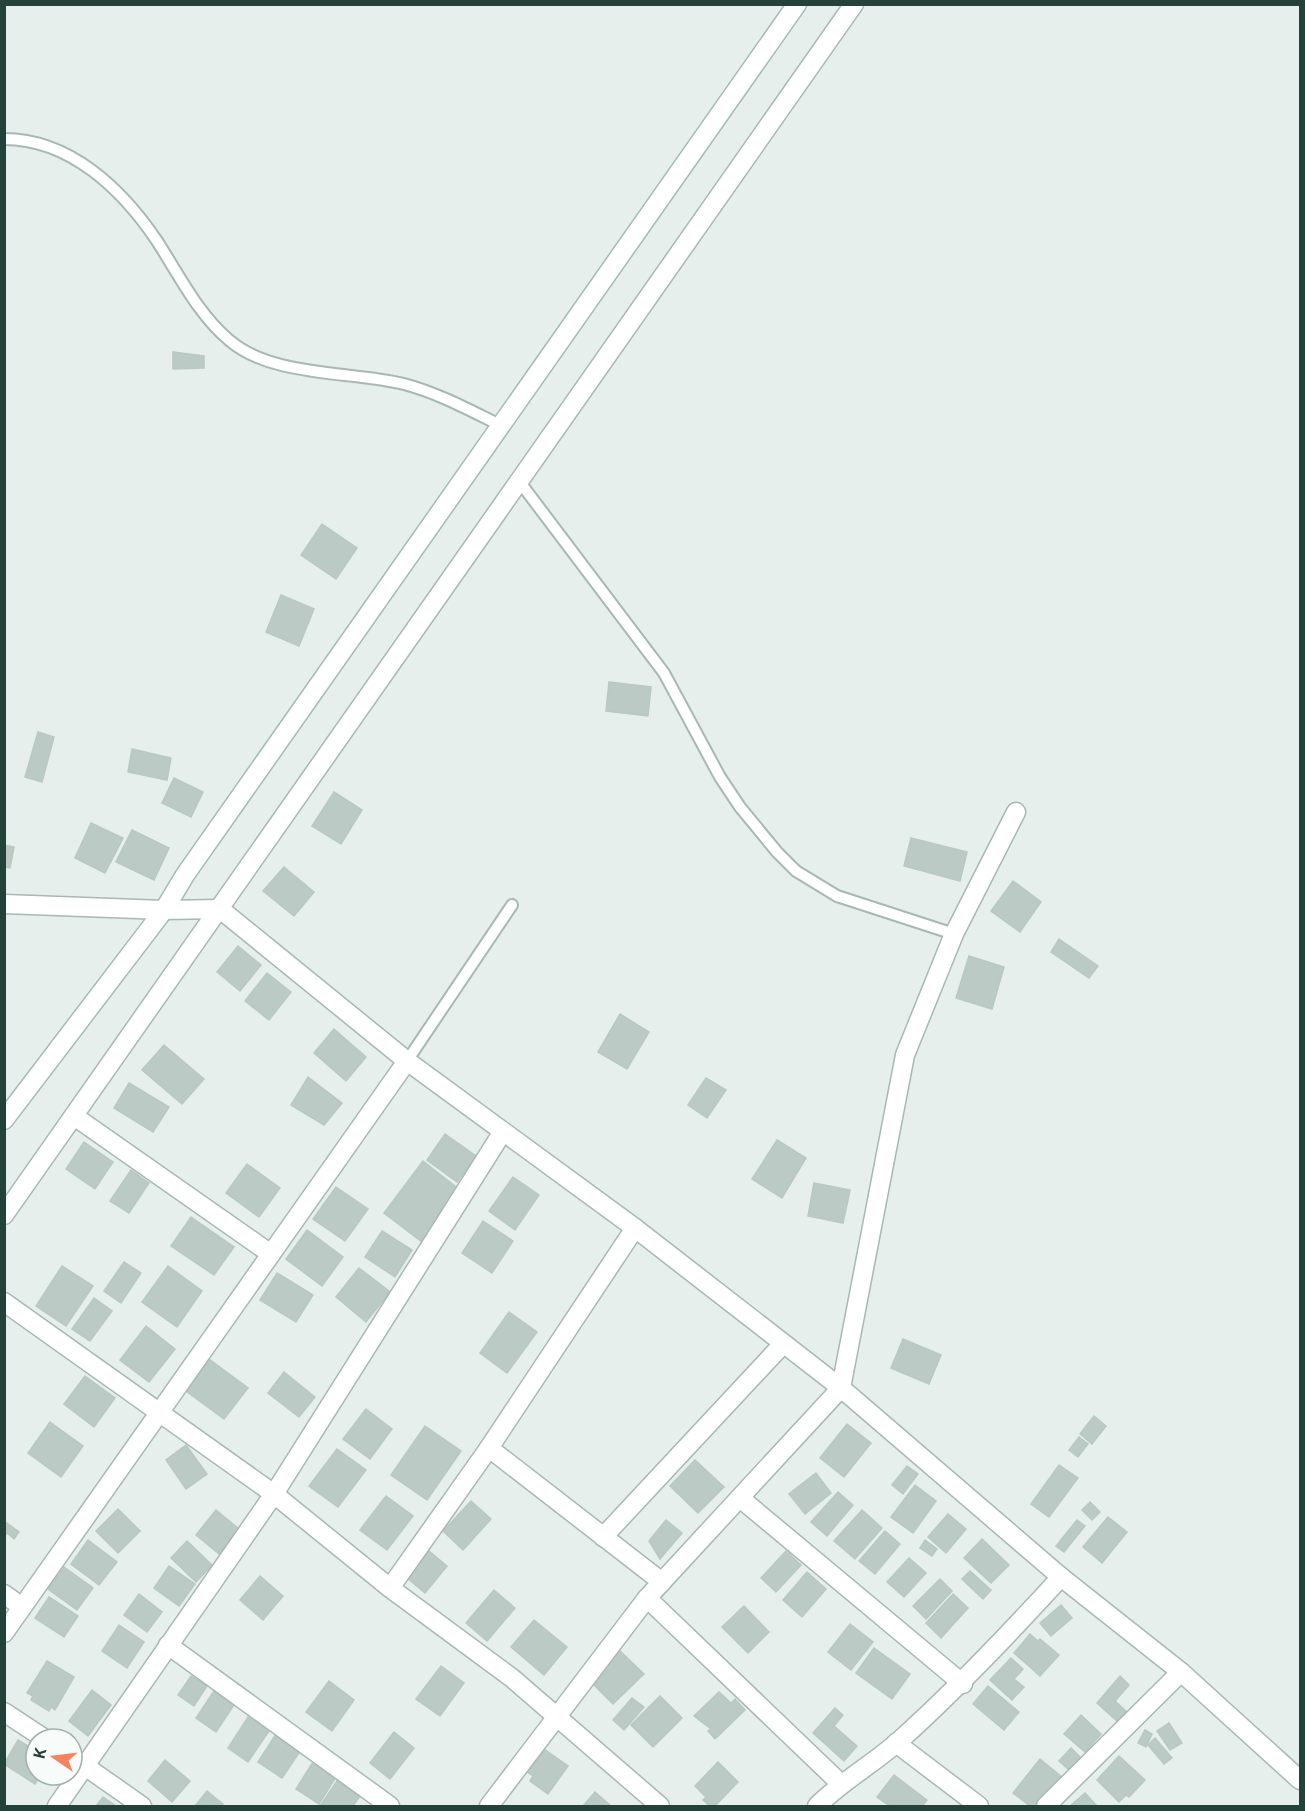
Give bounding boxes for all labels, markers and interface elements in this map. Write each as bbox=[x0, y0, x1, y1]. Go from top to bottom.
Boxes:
north arrow bbox=[24, 1727, 84, 1787]
text: K bbox=[27, 1745, 51, 1761]

